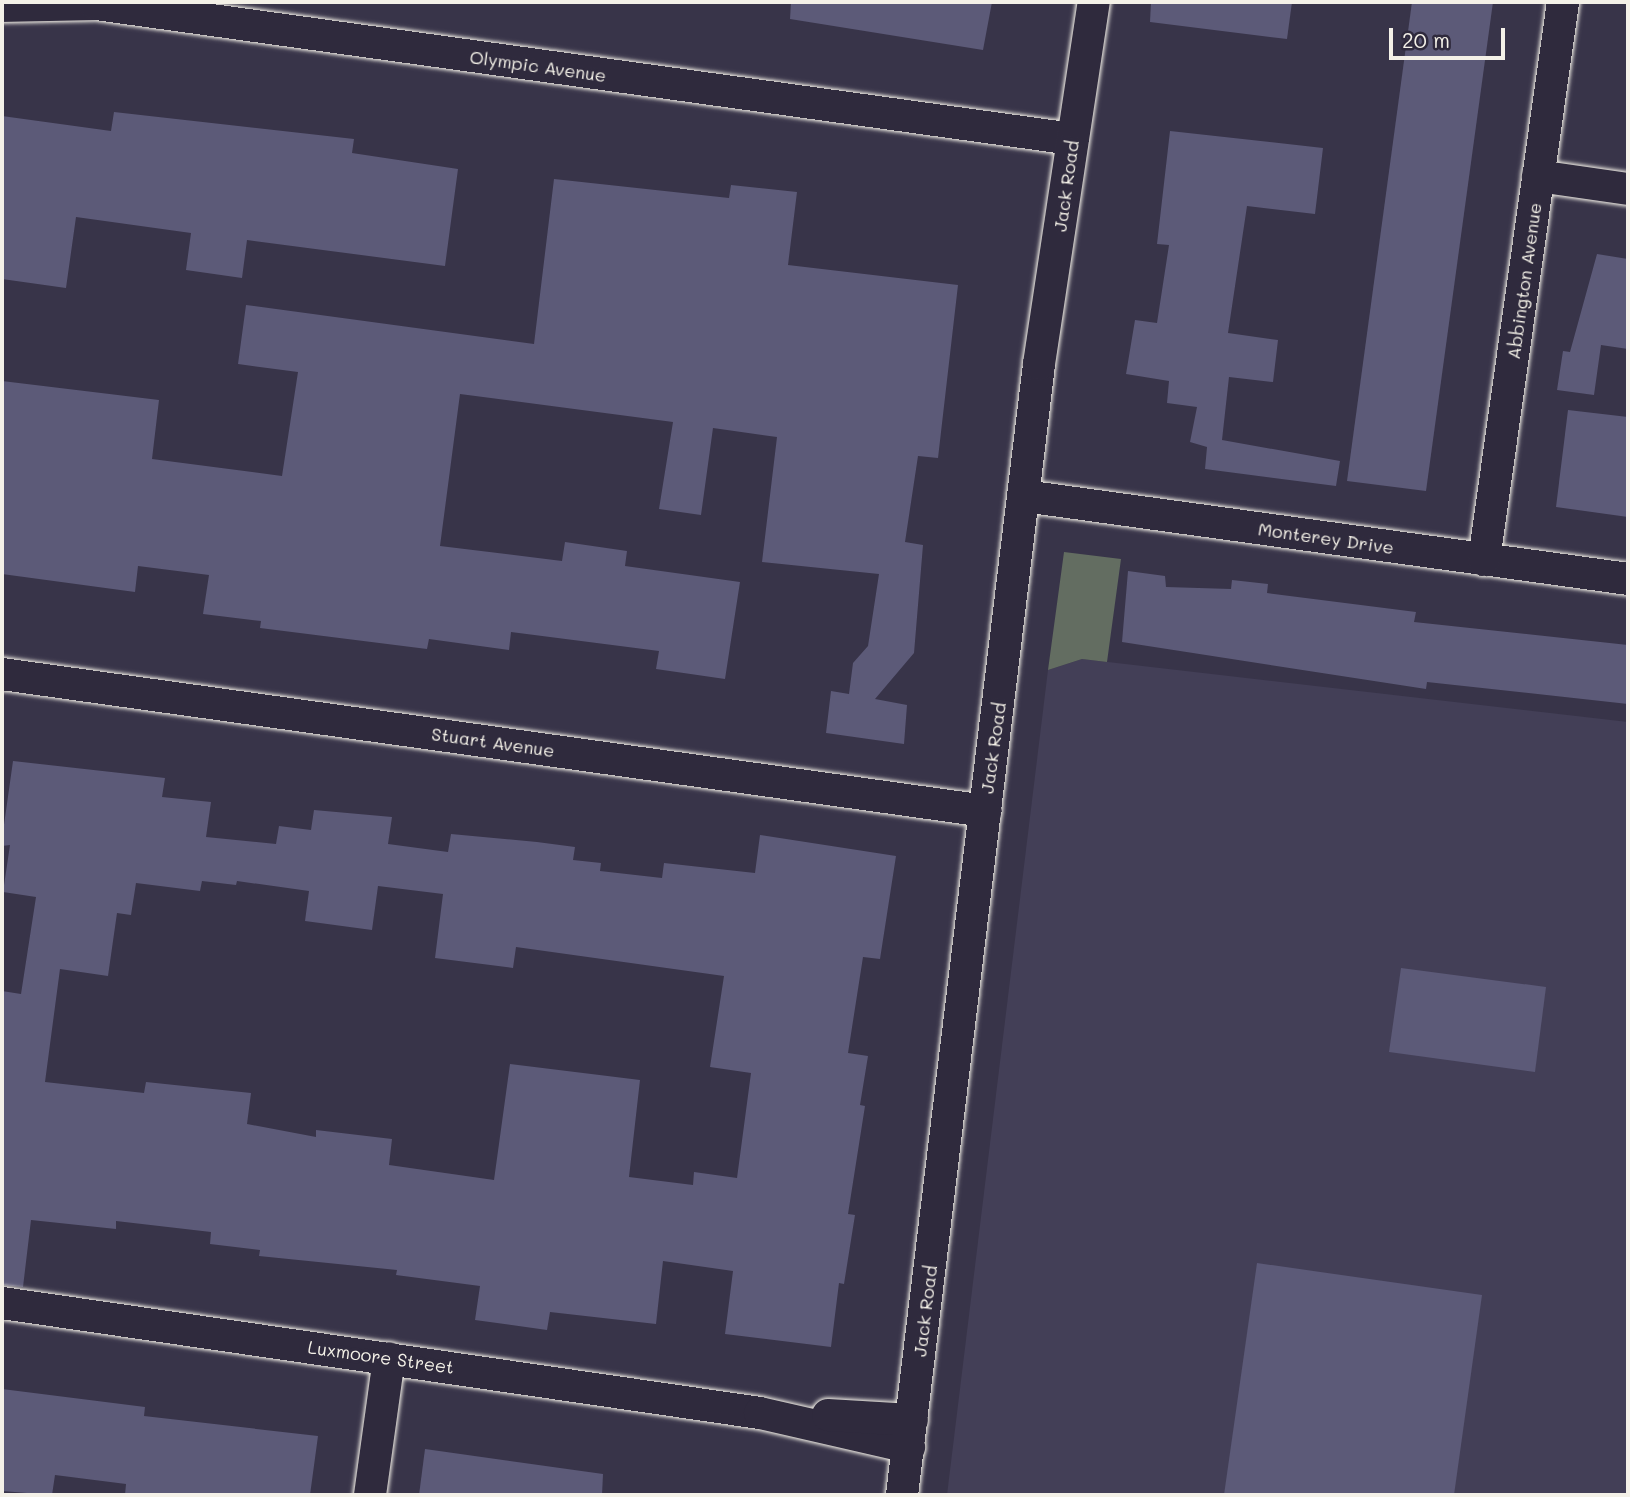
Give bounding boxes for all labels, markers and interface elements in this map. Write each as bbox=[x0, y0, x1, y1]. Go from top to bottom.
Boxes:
scale bar bbox=[1392, 14, 1508, 58]
text: 20 m bbox=[1402, 26, 1450, 53]
street label: Olympic Avenue bbox=[468, 46, 608, 86]
street label: Jack Road bbox=[1049, 139, 1083, 233]
street label: Abbington Avenue bbox=[1502, 201, 1546, 361]
street label: Monterey Drive bbox=[1257, 518, 1395, 558]
street label: Jack Road bbox=[976, 701, 1010, 795]
street label: Stuart Avenue bbox=[430, 723, 556, 761]
street label: Jack Road bbox=[909, 1264, 941, 1358]
street label: Luxmoore Street bbox=[307, 1336, 455, 1378]

